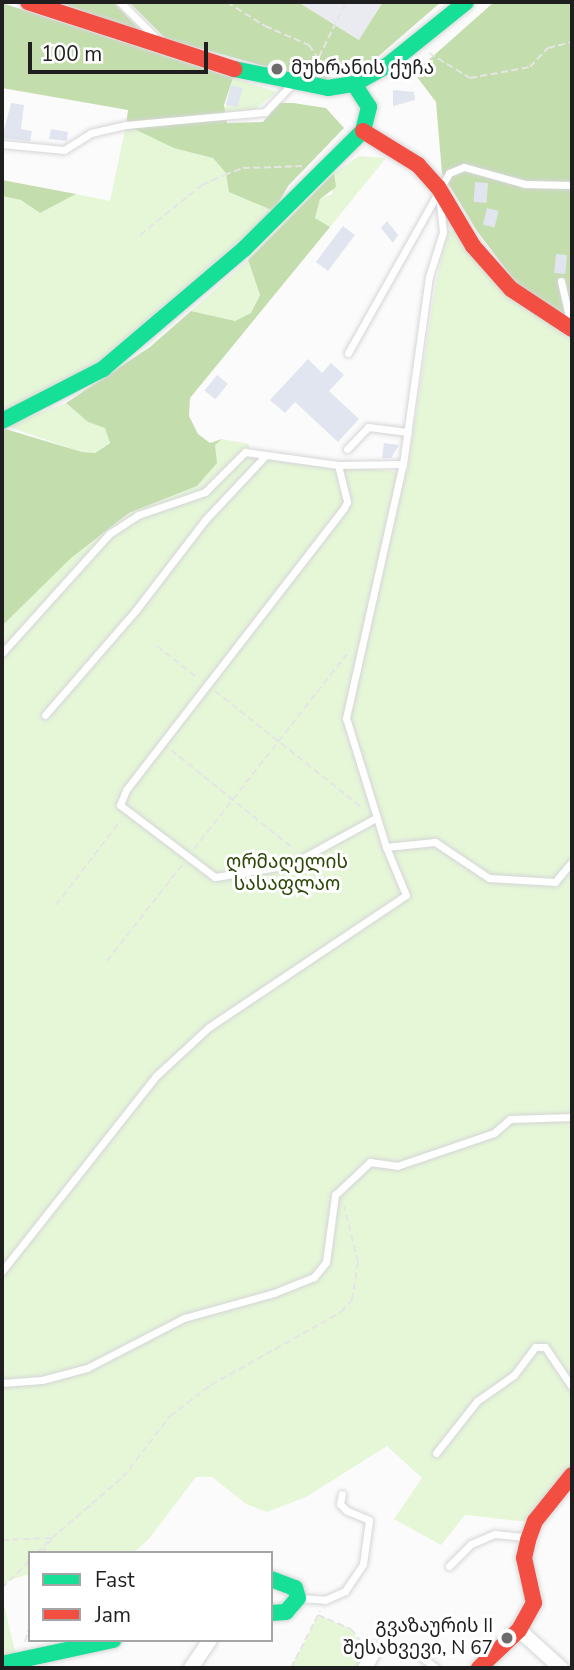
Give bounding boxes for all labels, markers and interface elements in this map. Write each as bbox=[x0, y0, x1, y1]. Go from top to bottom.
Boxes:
scale bar bbox=[32, 28, 212, 72]
text: 100 m bbox=[41, 40, 102, 68]
place label: მუხრანის ქუჩა bbox=[291, 58, 434, 80]
marker: მუხრანის ქუჩა bbox=[269, 61, 285, 77]
park label: ღრმაღელის სასაფლაო bbox=[226, 852, 348, 896]
legend bbox=[28, 1551, 273, 1642]
text: Fast bbox=[95, 1566, 135, 1594]
text: Jam bbox=[95, 1601, 131, 1629]
place label: გვაზაურის II შესახვევი, N 67 bbox=[343, 1616, 493, 1660]
marker: გვაზაურის II შესახვევი, N 67 bbox=[499, 1630, 515, 1646]

